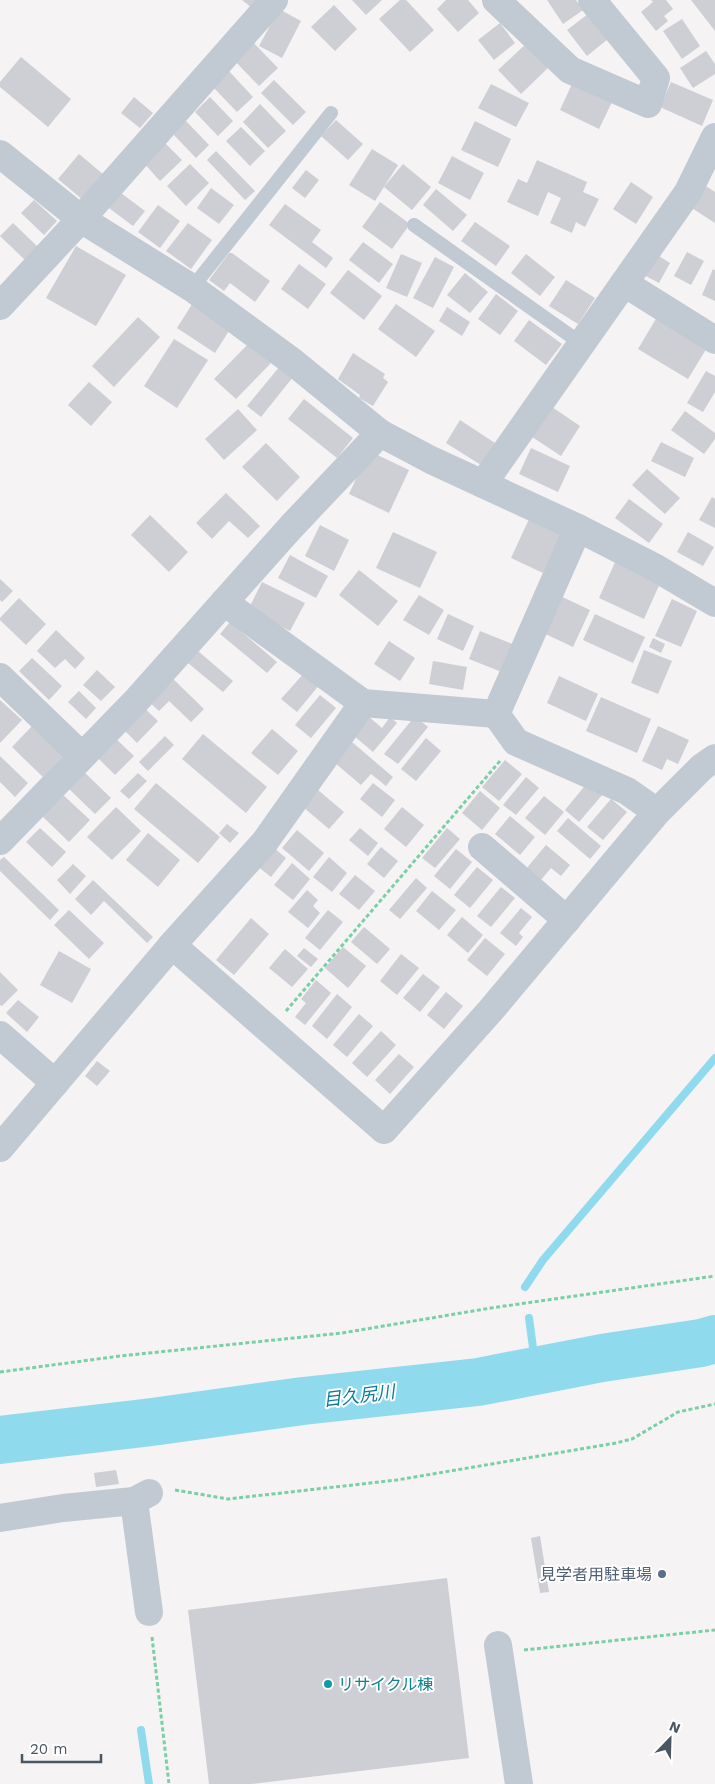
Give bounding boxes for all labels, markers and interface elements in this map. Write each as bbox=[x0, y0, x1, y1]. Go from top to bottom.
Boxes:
water label: 目久尻川 bbox=[322, 1380, 398, 1410]
place label: 見学者用駐車場 bbox=[540, 1565, 652, 1584]
marker: 見学者用駐車場 bbox=[656, 1568, 668, 1580]
place label: リサイクル棟 bbox=[338, 1675, 433, 1694]
marker: リサイクル棟 bbox=[322, 1678, 334, 1690]
north arrow bbox=[645, 1714, 695, 1764]
text: N bbox=[667, 1718, 683, 1736]
scale bar bbox=[22, 1732, 101, 1764]
text: 20 m bbox=[30, 1740, 68, 1758]

